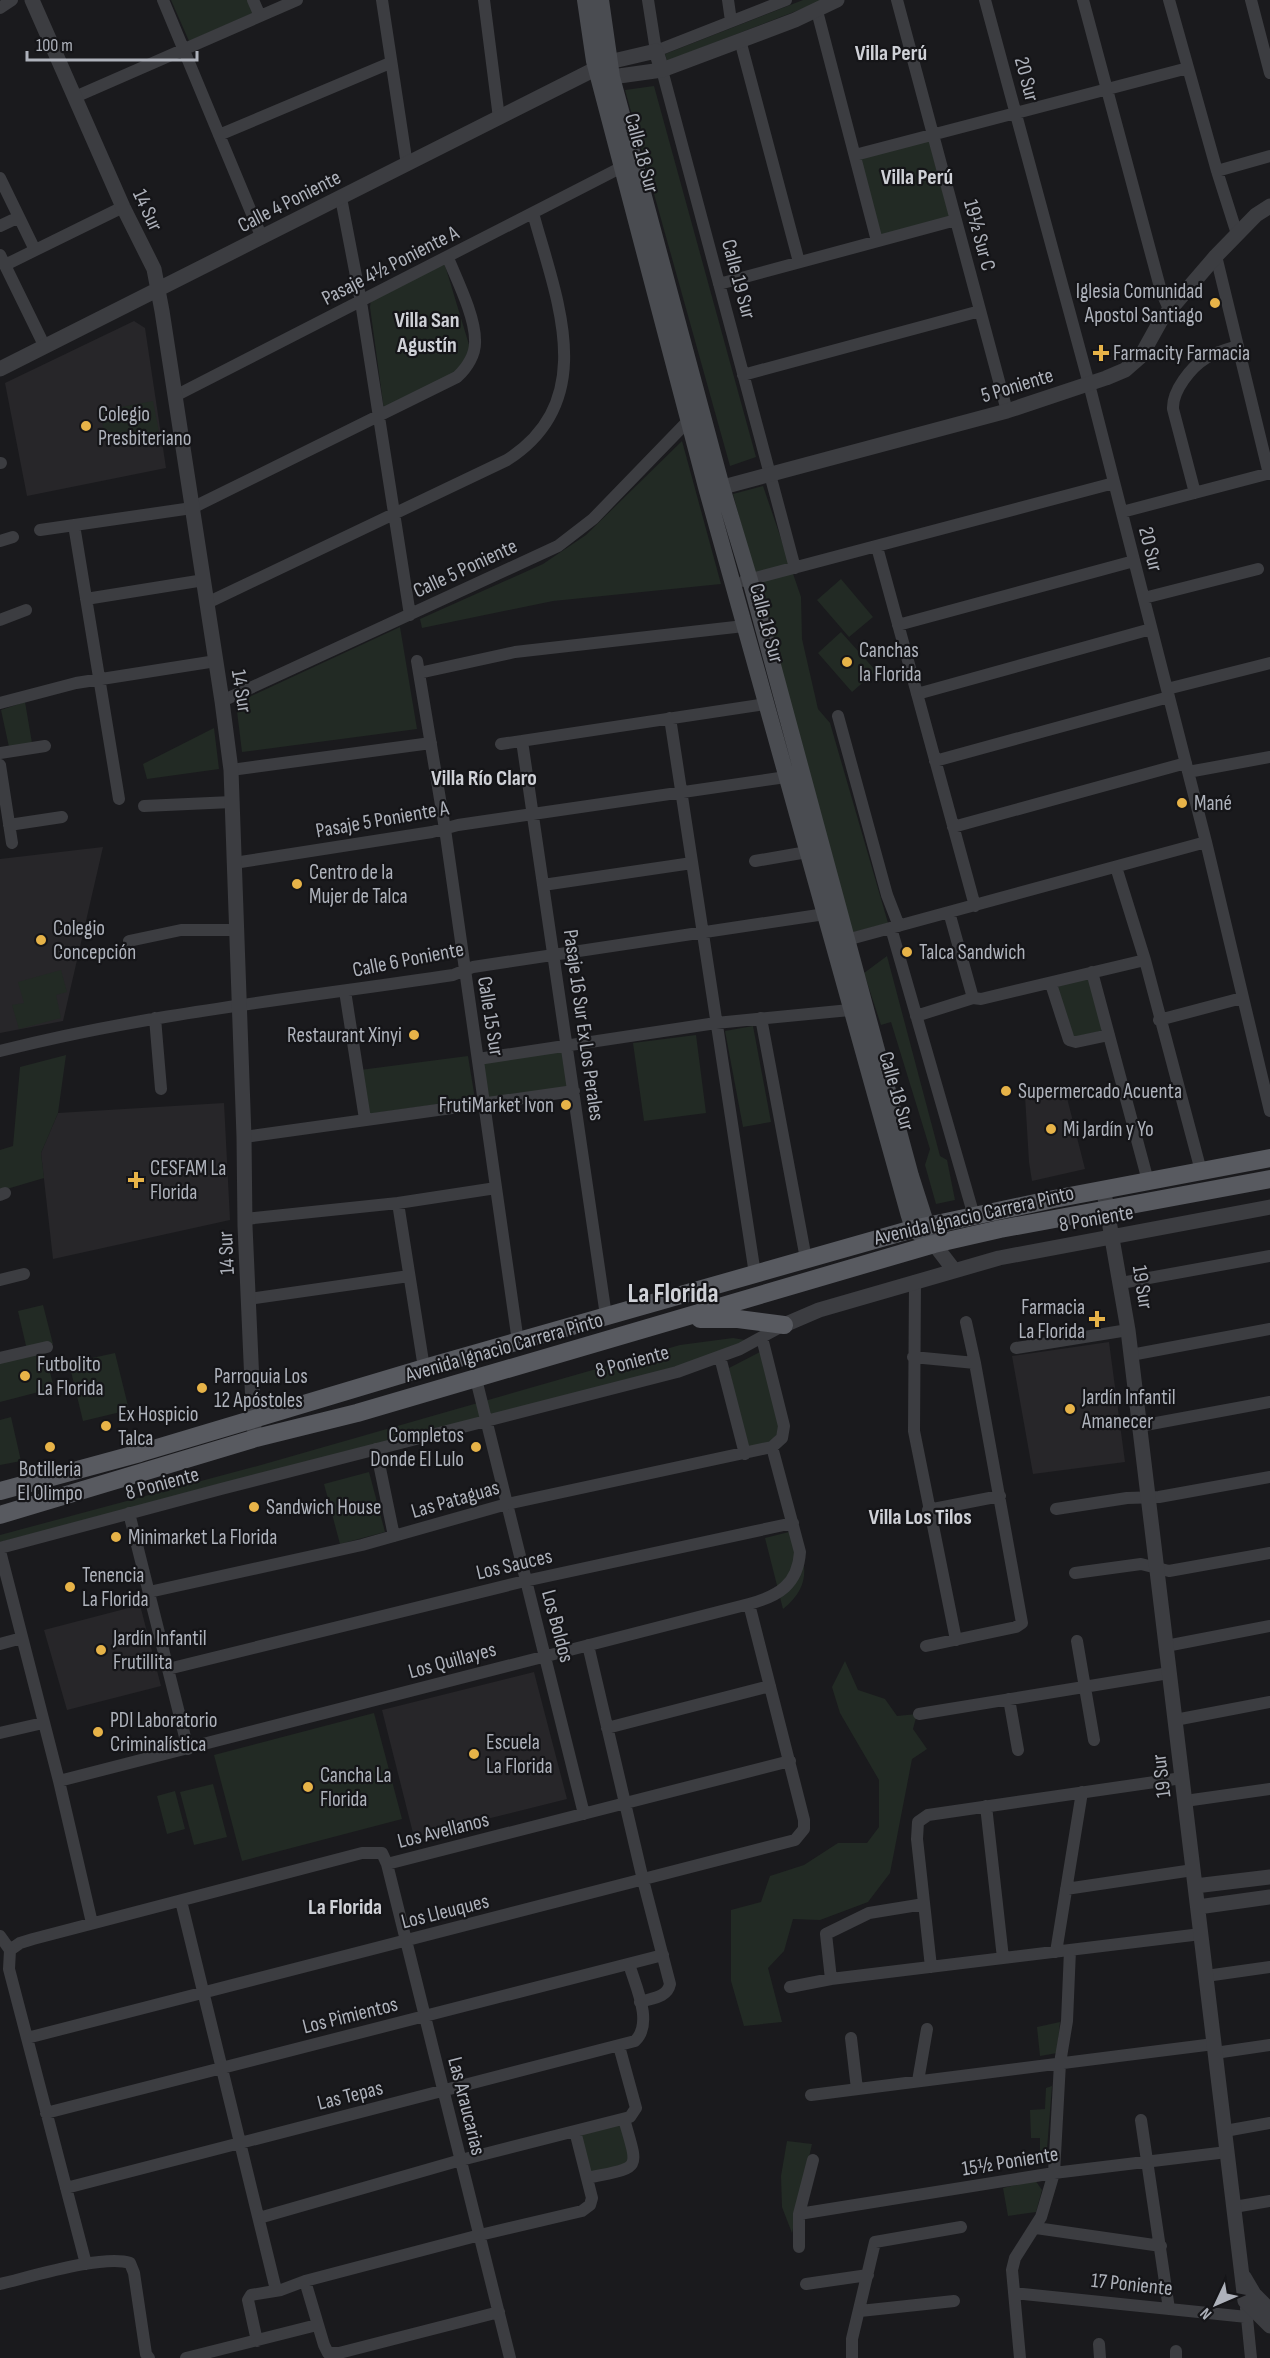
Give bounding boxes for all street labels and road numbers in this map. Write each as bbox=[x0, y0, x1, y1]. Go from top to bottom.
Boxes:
street label: 20 Sur bbox=[1009, 54, 1044, 104]
street label: Calle 18 Sur bbox=[619, 111, 664, 196]
street label: Calle 4 Poniente bbox=[233, 165, 345, 238]
street label: 14 Sur bbox=[127, 185, 168, 235]
street label: 19½ Sur C bbox=[958, 197, 1001, 274]
street label: Pasaje 4½ Poniente A bbox=[318, 220, 464, 311]
street label: Calle 19 Sur bbox=[716, 237, 761, 322]
street label: 5 Poniente bbox=[978, 363, 1056, 408]
street label: 20 Sur bbox=[1133, 524, 1168, 574]
street label: Calle 5 Poniente bbox=[409, 533, 521, 603]
street label: Calle 18 Sur bbox=[744, 581, 789, 666]
street label: 14 Sur bbox=[226, 668, 257, 714]
street label: Pasaje 5 Poniente A bbox=[314, 795, 452, 843]
street label: Pasaje 16 Sur Ex Los Perales bbox=[558, 928, 609, 1122]
street label: Calle 6 Poniente bbox=[350, 936, 466, 983]
street label: Calle 15 Sur bbox=[472, 974, 509, 1058]
street label: Calle 18 Sur bbox=[873, 1049, 920, 1134]
street label: Avenida Ignacio Carrera Pinto bbox=[871, 1180, 1076, 1251]
street label: 8 Poniente bbox=[1057, 1200, 1135, 1237]
street label: 14 Sur bbox=[213, 1231, 240, 1275]
street label: 19 Sur bbox=[1127, 1263, 1158, 1311]
street label: Avenida Ignacio Carrera Pinto bbox=[402, 1307, 606, 1388]
street label: 8 Poniente bbox=[593, 1340, 672, 1383]
street label: 8 Poniente bbox=[123, 1462, 202, 1505]
street label: Las Pataguas bbox=[408, 1475, 502, 1524]
street label: Los Sauces bbox=[474, 1544, 555, 1585]
street label: Los Boldos bbox=[536, 1587, 579, 1665]
street label: Los Quillayes bbox=[406, 1637, 499, 1684]
street label: 19 Sur bbox=[1146, 1753, 1177, 1799]
street label: Los Avellanos bbox=[395, 1807, 491, 1854]
street label: Los Lleuques bbox=[399, 1889, 492, 1934]
street label: Los Pimientos bbox=[300, 1992, 400, 2039]
street label: Las Araucarias bbox=[442, 2054, 491, 2158]
street label: Las Tepas bbox=[315, 2075, 385, 2116]
street label: 15½ Poniente bbox=[960, 2142, 1060, 2181]
street label: 17 Poniente bbox=[1090, 2268, 1174, 2301]

